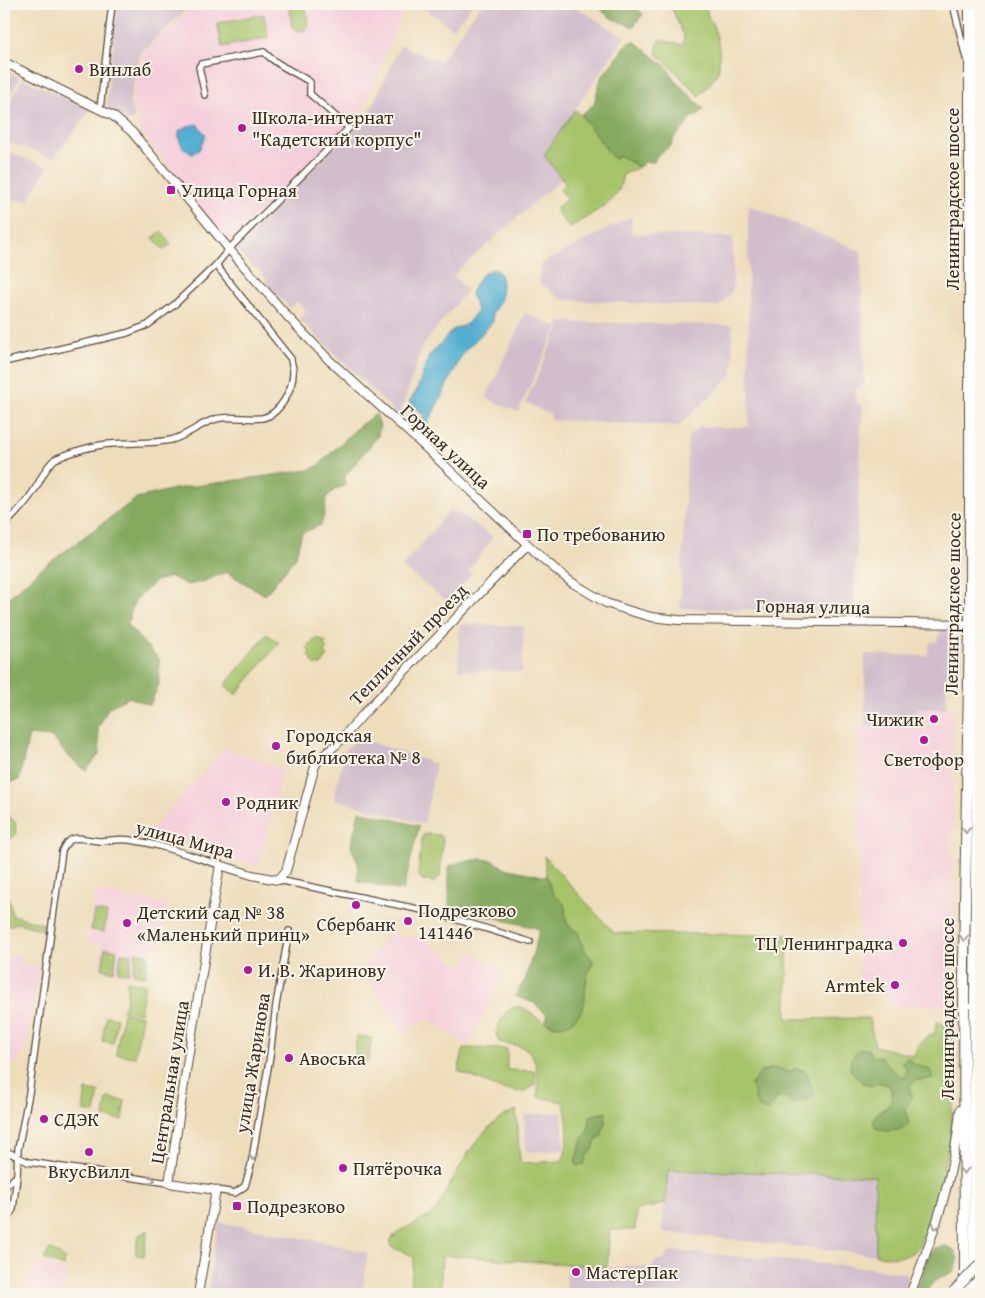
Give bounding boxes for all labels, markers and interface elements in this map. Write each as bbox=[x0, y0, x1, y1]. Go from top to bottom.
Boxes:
place label: Винлаб bbox=[89, 55, 152, 83]
marker: Винлаб bbox=[73, 63, 85, 75]
place label: Школа-интернат "Кадетский корпус" bbox=[252, 103, 422, 153]
street label: Ленинградское шоссе bbox=[938, 107, 966, 291]
marker: Школа-интернат "Кадетский корпус" bbox=[236, 122, 248, 134]
place label: Улица Горная bbox=[181, 176, 298, 204]
marker: Улица Горная bbox=[165, 184, 177, 196]
street label: Горная улица bbox=[395, 397, 497, 495]
street label: Ленинградское шоссе bbox=[936, 512, 968, 696]
place label: По требованию bbox=[537, 520, 666, 548]
marker: По требованию bbox=[521, 528, 533, 540]
street label: Тепличный проезд bbox=[342, 577, 474, 711]
street label: Горная улица bbox=[756, 591, 870, 621]
place label: Чижик bbox=[866, 705, 924, 733]
marker: Чижик bbox=[928, 713, 940, 725]
place label: Городская библиотека № 8 bbox=[286, 721, 421, 771]
marker: Светофор bbox=[918, 734, 930, 746]
marker: Городская библиотека № 8 bbox=[270, 740, 282, 752]
place label: Светофор bbox=[884, 745, 964, 773]
place label: Родник bbox=[236, 788, 299, 816]
marker: Родник bbox=[220, 796, 232, 808]
street label: улица Мира bbox=[132, 812, 237, 866]
one-way arrow bbox=[961, 826, 971, 834]
place label: Подрезково 141446 bbox=[418, 896, 516, 946]
place label: Детский сад № 38 «Маленький принц» bbox=[136, 898, 310, 948]
marker: Сбербанк bbox=[350, 899, 362, 911]
place label: Сбербанк bbox=[317, 910, 396, 938]
marker: Подрезково 141446 bbox=[402, 915, 414, 927]
marker: Детский сад № 38 «Маленький принц» bbox=[121, 917, 133, 929]
street label: Ленинградское шоссе bbox=[933, 917, 961, 1101]
place label: ТЦ Ленинградка bbox=[755, 929, 893, 957]
one-way arrow bbox=[959, 935, 969, 943]
marker: ТЦ Ленинградка bbox=[897, 937, 909, 949]
place label: И. В. Жаринову bbox=[258, 956, 387, 984]
marker: И. В. Жаринову bbox=[242, 964, 254, 976]
place label: Armtek bbox=[825, 971, 885, 999]
marker: Armtek bbox=[889, 979, 901, 991]
street label: улица Жаринова bbox=[227, 991, 277, 1136]
street label: Центральная улица bbox=[142, 998, 196, 1166]
place label: Авоська bbox=[299, 1044, 366, 1072]
marker: Авоська bbox=[283, 1052, 295, 1064]
place label: СДЭК bbox=[54, 1105, 99, 1133]
marker: СДЭК bbox=[38, 1113, 50, 1125]
marker: ВкусВилл bbox=[83, 1146, 95, 1158]
one-way arrow bbox=[248, 1153, 258, 1162]
place label: Пятёрочка bbox=[353, 1154, 442, 1182]
place label: ВкусВилл bbox=[48, 1157, 130, 1185]
marker: Пятёрочка bbox=[337, 1162, 349, 1174]
one-way arrow bbox=[959, 1168, 969, 1175]
one-way arrow bbox=[147, 1175, 156, 1185]
place label: Подрезково bbox=[247, 1192, 345, 1220]
marker: Подрезково bbox=[231, 1200, 243, 1212]
one-way arrow bbox=[931, 1221, 941, 1230]
place label: МастерПак bbox=[586, 1258, 678, 1286]
marker: МастерПак bbox=[570, 1266, 582, 1278]

